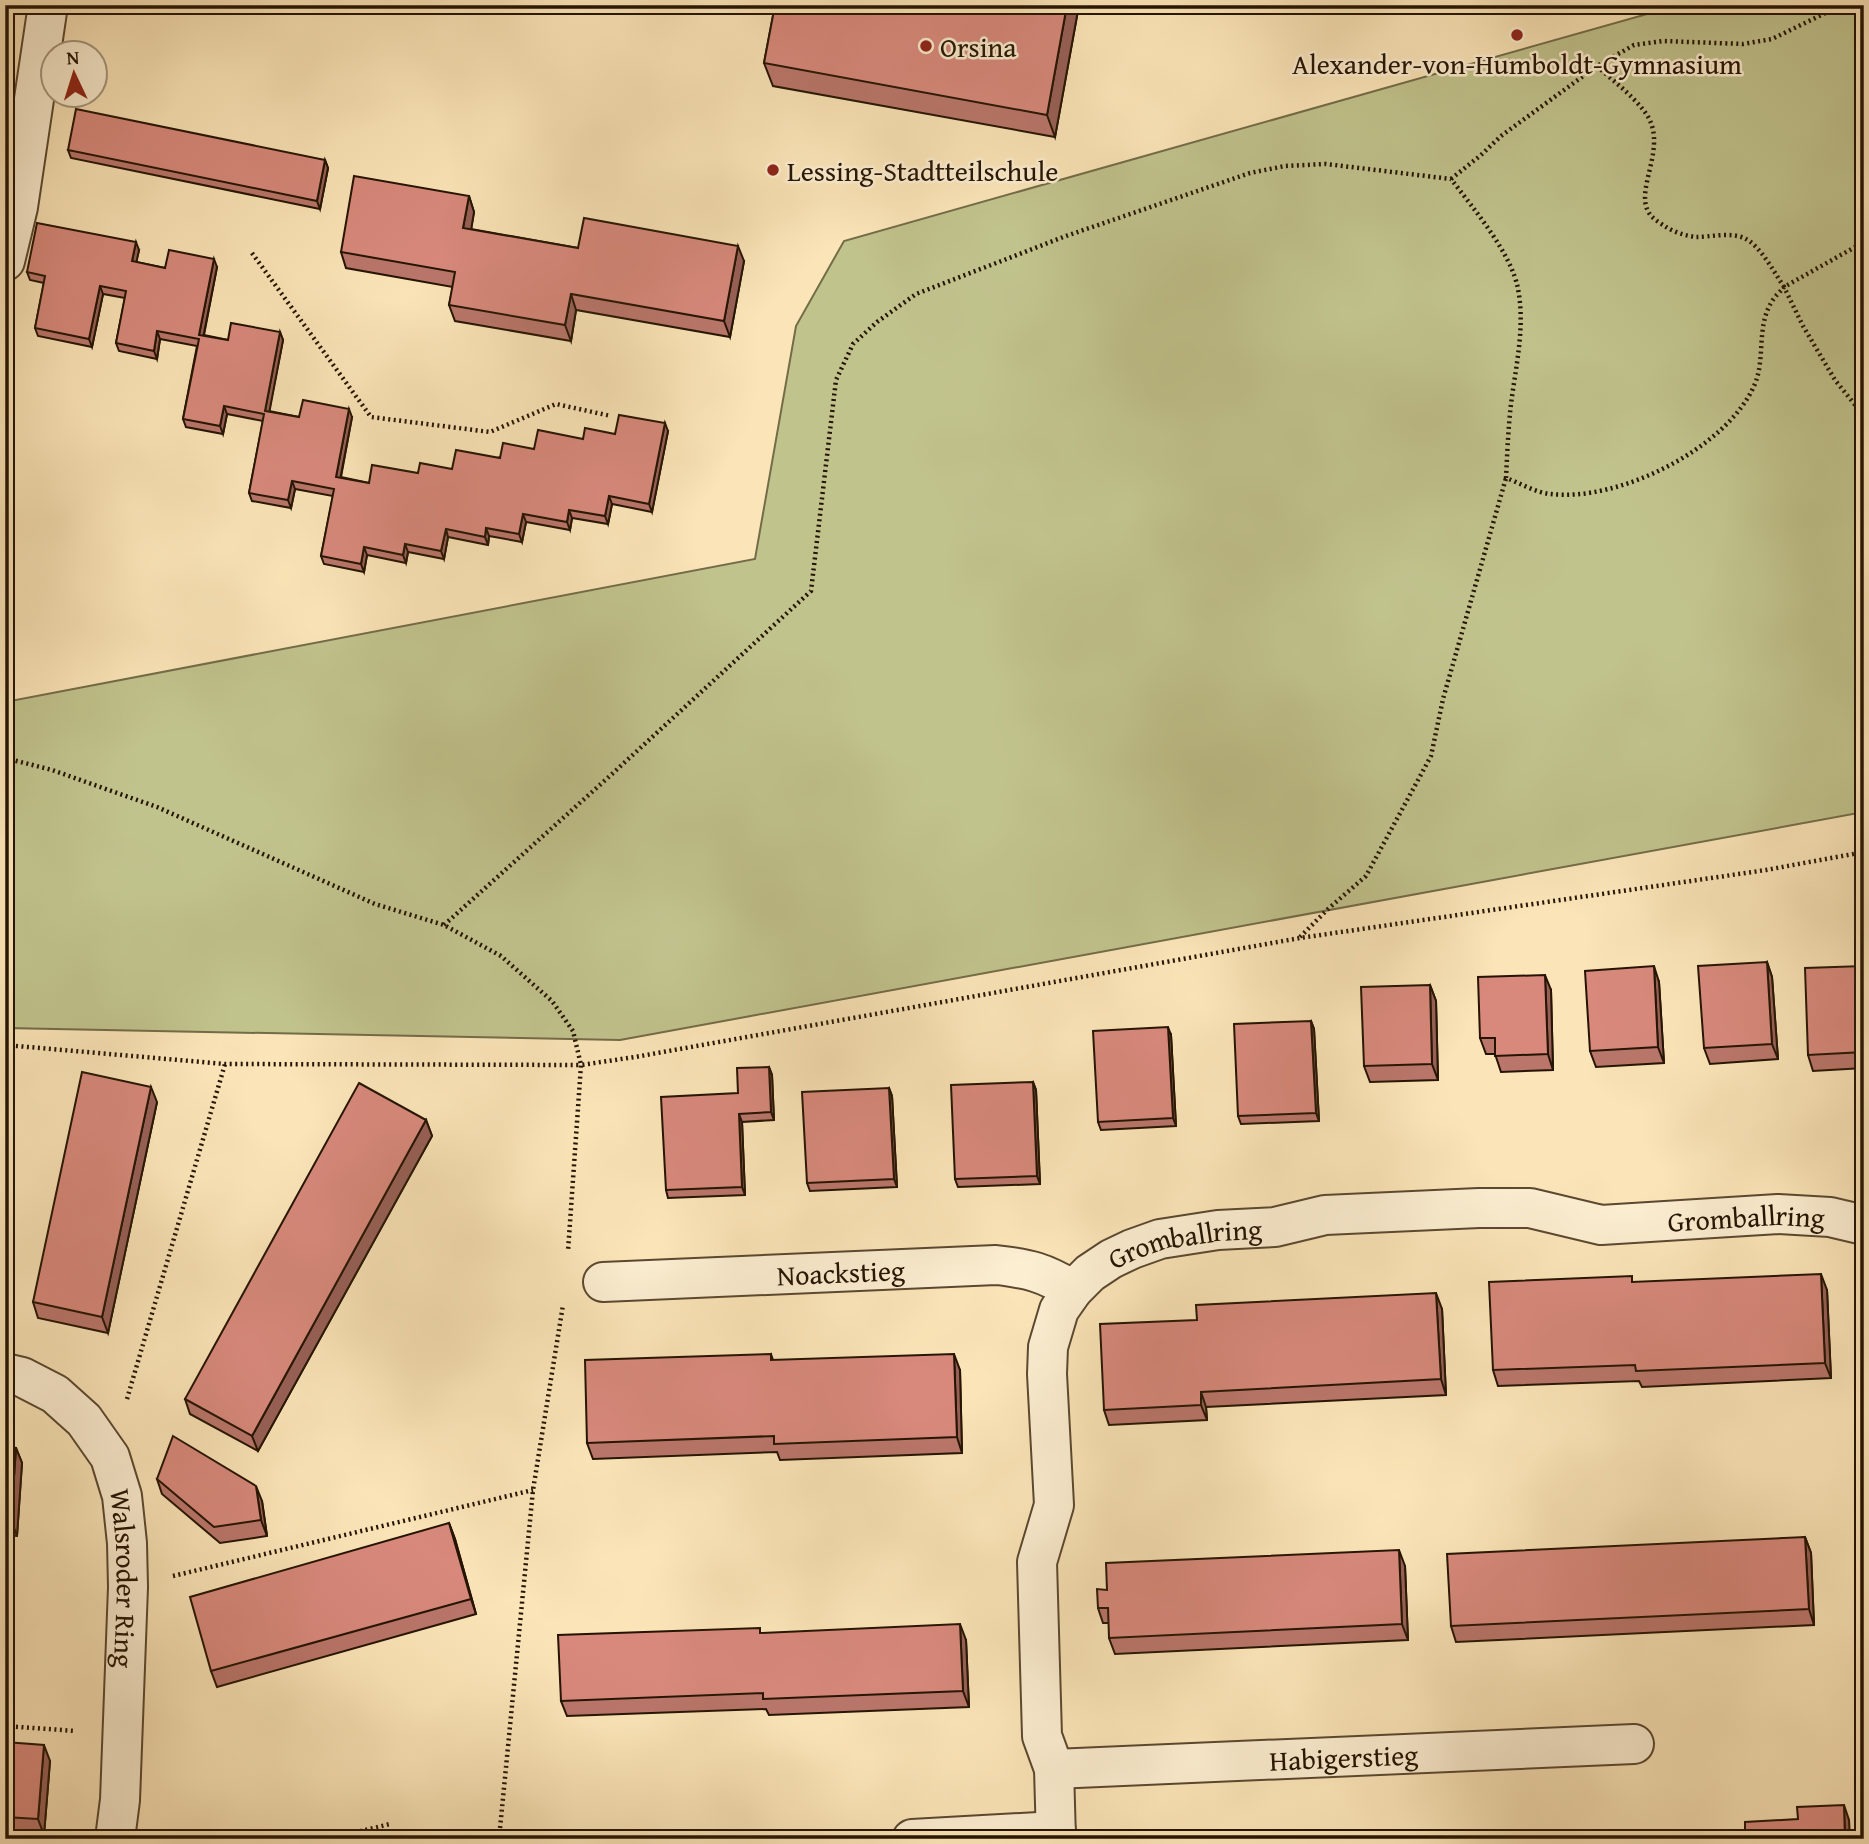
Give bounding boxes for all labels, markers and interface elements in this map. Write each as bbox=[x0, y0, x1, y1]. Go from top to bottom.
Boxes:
place label: Orsina bbox=[940, 26, 1017, 67]
marker: Alexander-von-Humboldt-Gymnasium bbox=[1509, 27, 1525, 43]
north arrow bbox=[38, 38, 108, 108]
marker: Orsina bbox=[918, 38, 934, 54]
text: N bbox=[66, 43, 80, 71]
place label: Alexander-von-Humboldt-Gymnasium bbox=[1292, 43, 1742, 84]
place label: Lessing-Stadtteilschule bbox=[787, 150, 1058, 191]
marker: Lessing-Stadtteilschule bbox=[765, 162, 781, 178]
street label: Gromballring bbox=[1666, 1193, 1826, 1241]
street label: Gromballring bbox=[1100, 1207, 1263, 1278]
street label: Noackstieg bbox=[776, 1248, 906, 1295]
street label: Walsroder Ring bbox=[101, 1486, 149, 1669]
street label: Habigerstieg bbox=[1269, 1733, 1419, 1780]

